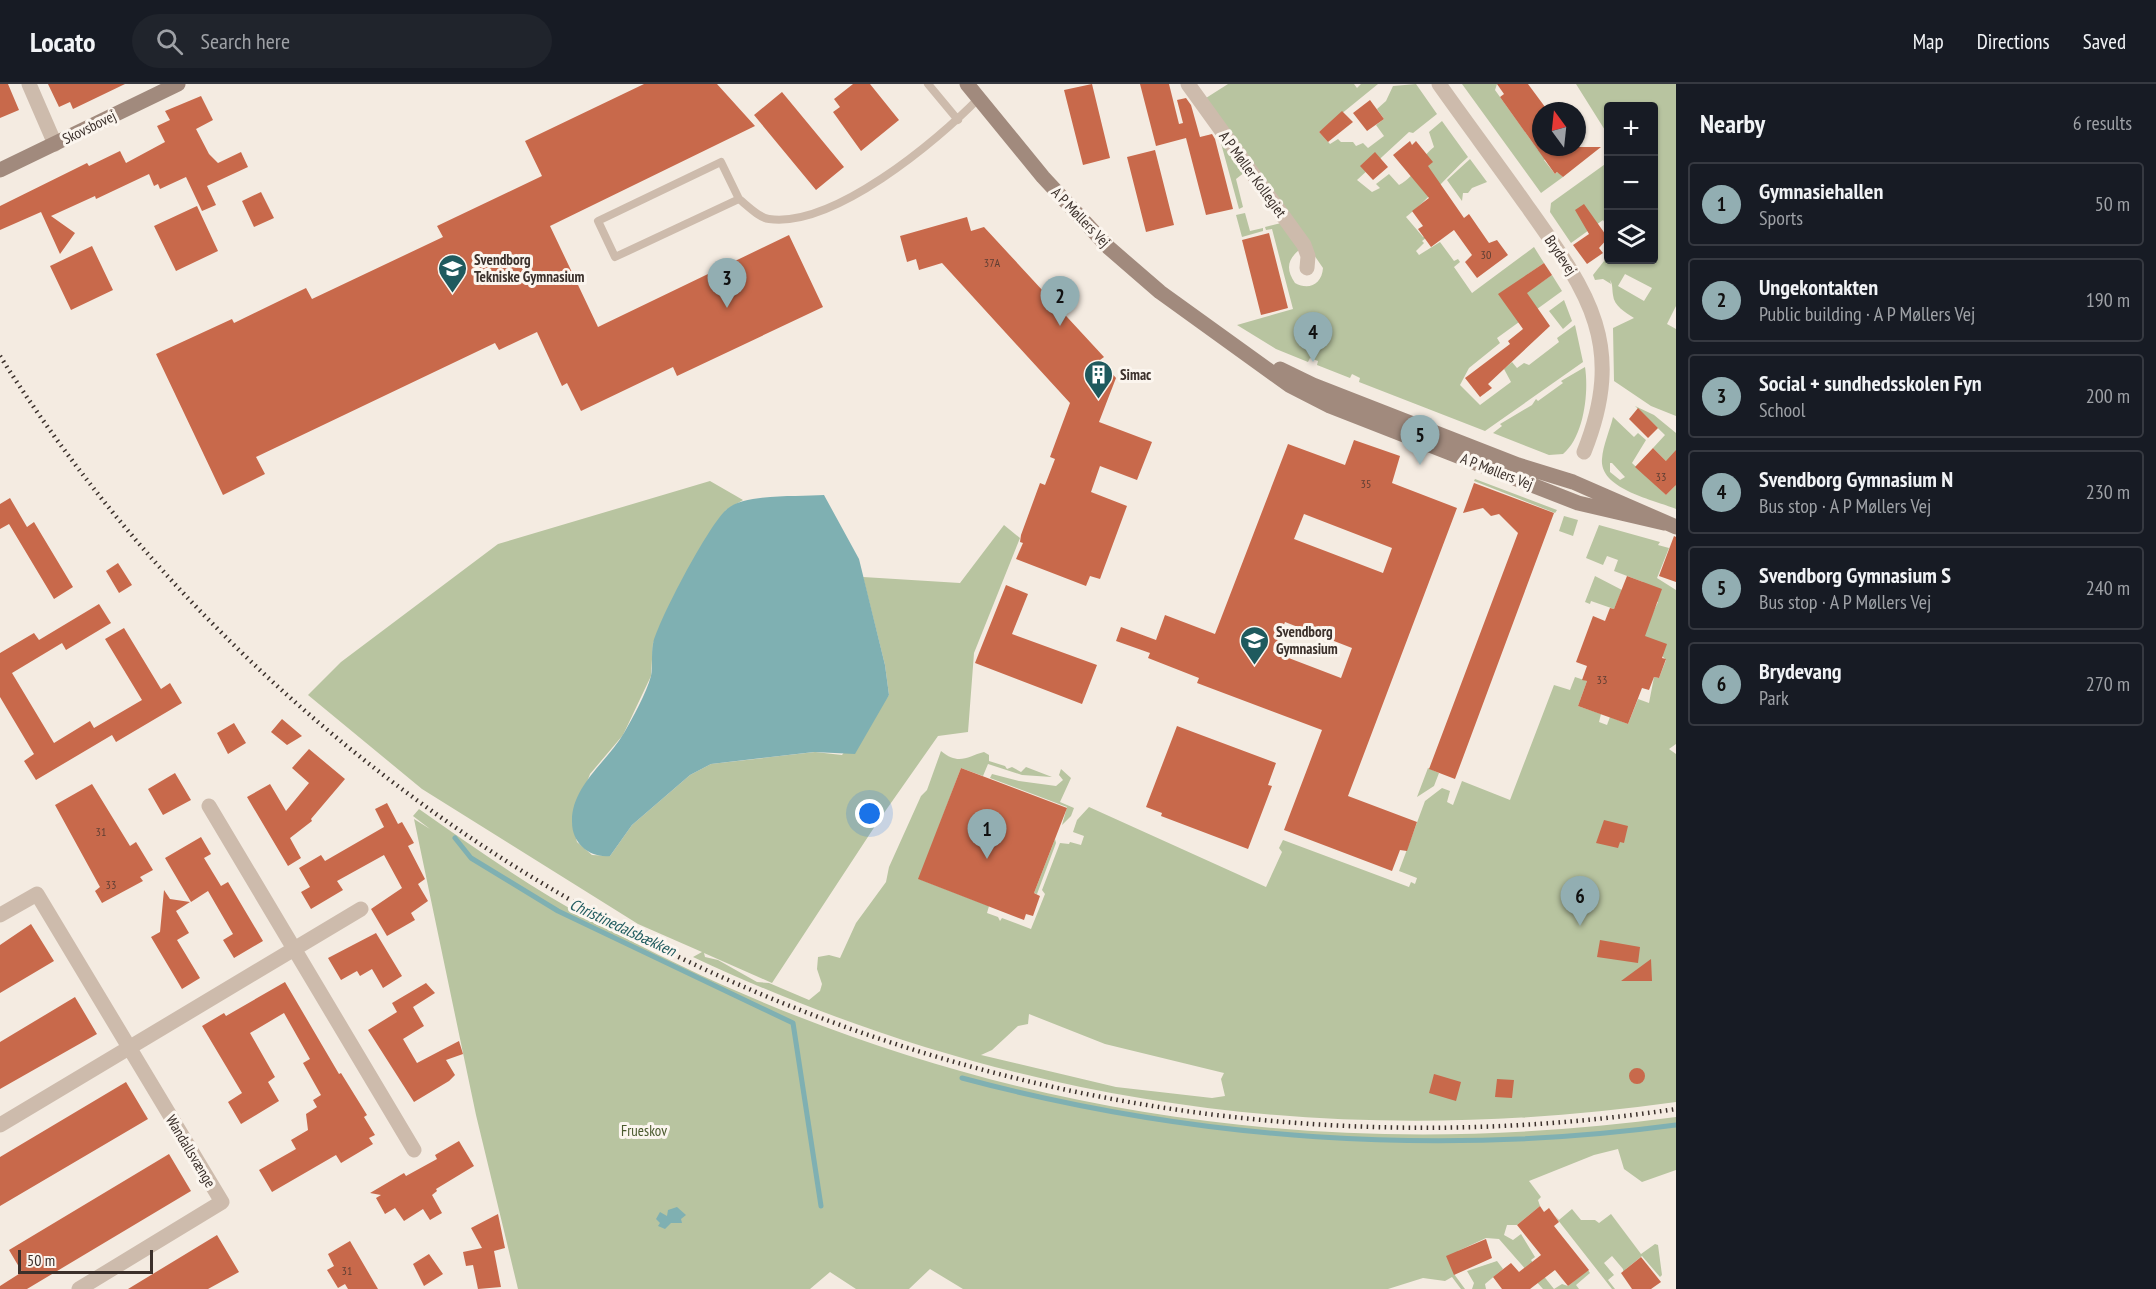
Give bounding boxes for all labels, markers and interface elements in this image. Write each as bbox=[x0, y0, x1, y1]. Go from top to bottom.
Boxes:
search box bbox=[132, 14, 552, 68]
text: Locato bbox=[30, 23, 96, 60]
icon: search bbox=[153, 25, 186, 58]
text: Search here bbox=[201, 27, 290, 55]
text: Map bbox=[1913, 28, 1944, 55]
text: Directions bbox=[1977, 28, 2050, 55]
text: Saved bbox=[2083, 28, 2126, 55]
north arrow bbox=[1532, 102, 1586, 156]
map controls bbox=[1604, 102, 1658, 264]
button: + bbox=[1604, 102, 1658, 156]
street label: Skovsbovej bbox=[59, 106, 119, 148]
text: Nearby bbox=[1700, 107, 1765, 140]
text: 6 results bbox=[2073, 110, 2132, 136]
street label: A P Møller Kollegiet bbox=[1215, 127, 1291, 221]
button: − bbox=[1604, 156, 1658, 210]
text: Gymnasiehallen bbox=[1759, 177, 1883, 205]
street label: A P Møllers Vej bbox=[1048, 183, 1114, 251]
text: 1 bbox=[1717, 191, 1726, 217]
text: 50 m bbox=[2095, 191, 2130, 217]
text: Sports bbox=[1759, 205, 1803, 231]
button: layers bbox=[1604, 210, 1658, 264]
street label: Brydevej bbox=[1541, 231, 1581, 279]
house number: 30 bbox=[1481, 247, 1491, 262]
place label: Svendborg Tekniske Gymnasium bbox=[474, 250, 585, 286]
school or university icon: Svendborg Tekniske Gymnasium bbox=[437, 252, 469, 294]
house number: 37A bbox=[984, 255, 1000, 270]
pin: 3 bbox=[708, 258, 746, 308]
text: Ungekontakten bbox=[1759, 273, 1878, 301]
pin: 2 bbox=[1040, 276, 1080, 326]
text: 2 bbox=[1717, 287, 1726, 313]
text: 190 m bbox=[2086, 287, 2130, 313]
text: Public building · A P Møllers Vej bbox=[1759, 301, 1975, 327]
pin: 4 bbox=[1294, 312, 1332, 362]
building icon: Simac bbox=[1083, 358, 1115, 400]
place label: Simac bbox=[1120, 365, 1152, 384]
text: Social + sundhedsskolen Fyn bbox=[1759, 369, 1982, 397]
text: 3 bbox=[1717, 383, 1726, 409]
text: 200 m bbox=[2086, 383, 2130, 409]
text: School bbox=[1759, 397, 1805, 423]
pin: 5 bbox=[1400, 416, 1440, 465]
street label: A P Møllers Vej bbox=[1458, 448, 1536, 494]
text: Svendborg Gymnasium N bbox=[1759, 465, 1953, 493]
house number: 33 bbox=[1656, 469, 1666, 484]
house number: 35 bbox=[1361, 476, 1371, 491]
text: 4 bbox=[1717, 479, 1726, 505]
text: 230 m bbox=[2086, 479, 2130, 505]
text: Bus stop · A P Møllers Vej bbox=[1759, 493, 1931, 519]
text: Svendborg Gymnasium S bbox=[1759, 561, 1951, 589]
text: 5 bbox=[1717, 575, 1726, 601]
text: 240 m bbox=[2086, 575, 2130, 601]
text: Bus stop · A P Møllers Vej bbox=[1759, 589, 1931, 615]
place label: Svendborg Gymnasium bbox=[1276, 622, 1338, 658]
school or university icon: Svendborg Gymnasium bbox=[1239, 624, 1271, 666]
text: Brydevang bbox=[1759, 657, 1842, 685]
text: 6 bbox=[1717, 671, 1726, 697]
text: 270 m bbox=[2086, 671, 2130, 697]
house number: 33 bbox=[1597, 672, 1607, 687]
text: Park bbox=[1759, 685, 1789, 711]
your location bbox=[855, 799, 884, 828]
pin: 1 bbox=[968, 810, 1006, 859]
house number: 31 bbox=[96, 824, 106, 839]
pin: 6 bbox=[1560, 876, 1600, 926]
house number: 33 bbox=[106, 877, 116, 892]
water label: Christinedalsbækken bbox=[567, 894, 680, 961]
street label: Wandallsvænge bbox=[162, 1111, 220, 1191]
park label: Frueskov bbox=[621, 1121, 667, 1140]
scale bar bbox=[18, 1247, 153, 1274]
text: 50 m bbox=[27, 1250, 55, 1270]
house number: 31 bbox=[342, 1263, 352, 1278]

